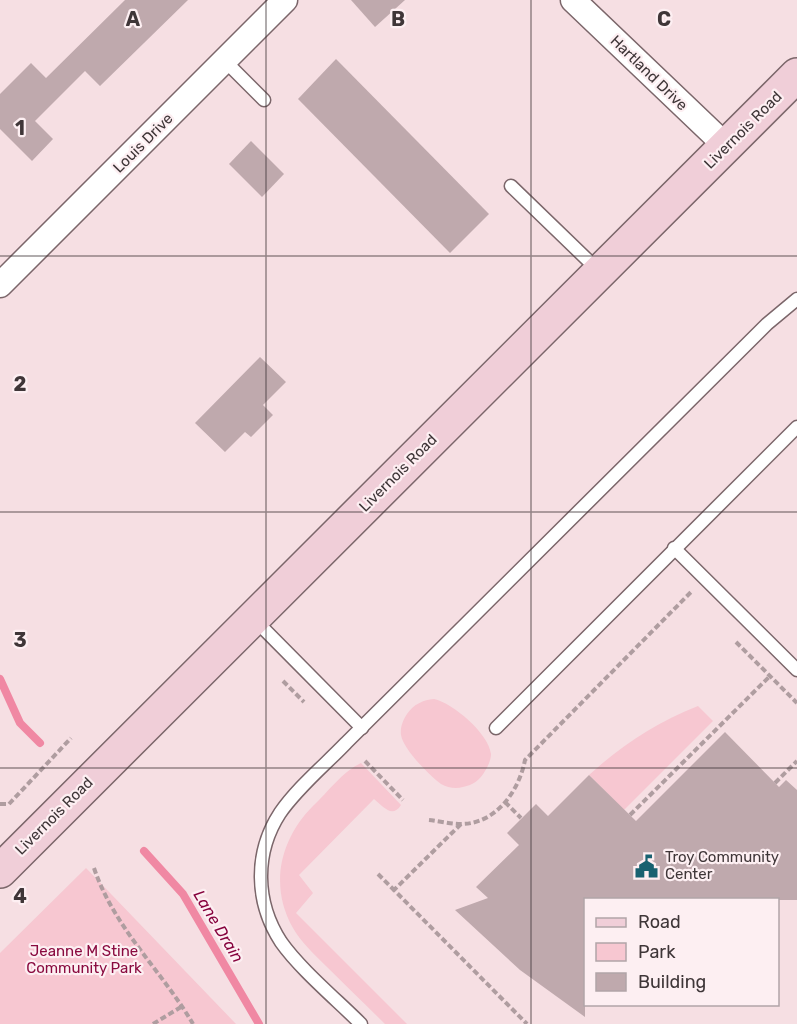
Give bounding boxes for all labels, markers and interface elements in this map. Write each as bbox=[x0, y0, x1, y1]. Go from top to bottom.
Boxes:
text: A bbox=[126, 7, 141, 31]
text: B bbox=[391, 7, 405, 31]
text: C bbox=[657, 7, 671, 31]
street label: Hartland Drive bbox=[607, 32, 691, 114]
street label: Livernois Road bbox=[700, 87, 786, 173]
street label: Louis Drive bbox=[109, 109, 177, 177]
text: 1 bbox=[15, 116, 25, 140]
text: 2 bbox=[14, 372, 27, 396]
street label: Livernois Road bbox=[355, 430, 441, 516]
text: 3 bbox=[13, 628, 27, 652]
street label: Livernois Road bbox=[11, 773, 97, 859]
place label: Troy Community Center bbox=[665, 848, 779, 883]
public building icon: Troy Community Center bbox=[634, 853, 660, 879]
text: 4 bbox=[13, 884, 27, 908]
water label: Lane Drain bbox=[190, 887, 248, 966]
legend bbox=[584, 898, 779, 1006]
text: Road bbox=[638, 911, 681, 933]
text: Park bbox=[638, 941, 676, 963]
park label: Jeanne M Stine Community Park bbox=[26, 942, 142, 977]
text: Building bbox=[638, 971, 706, 993]

